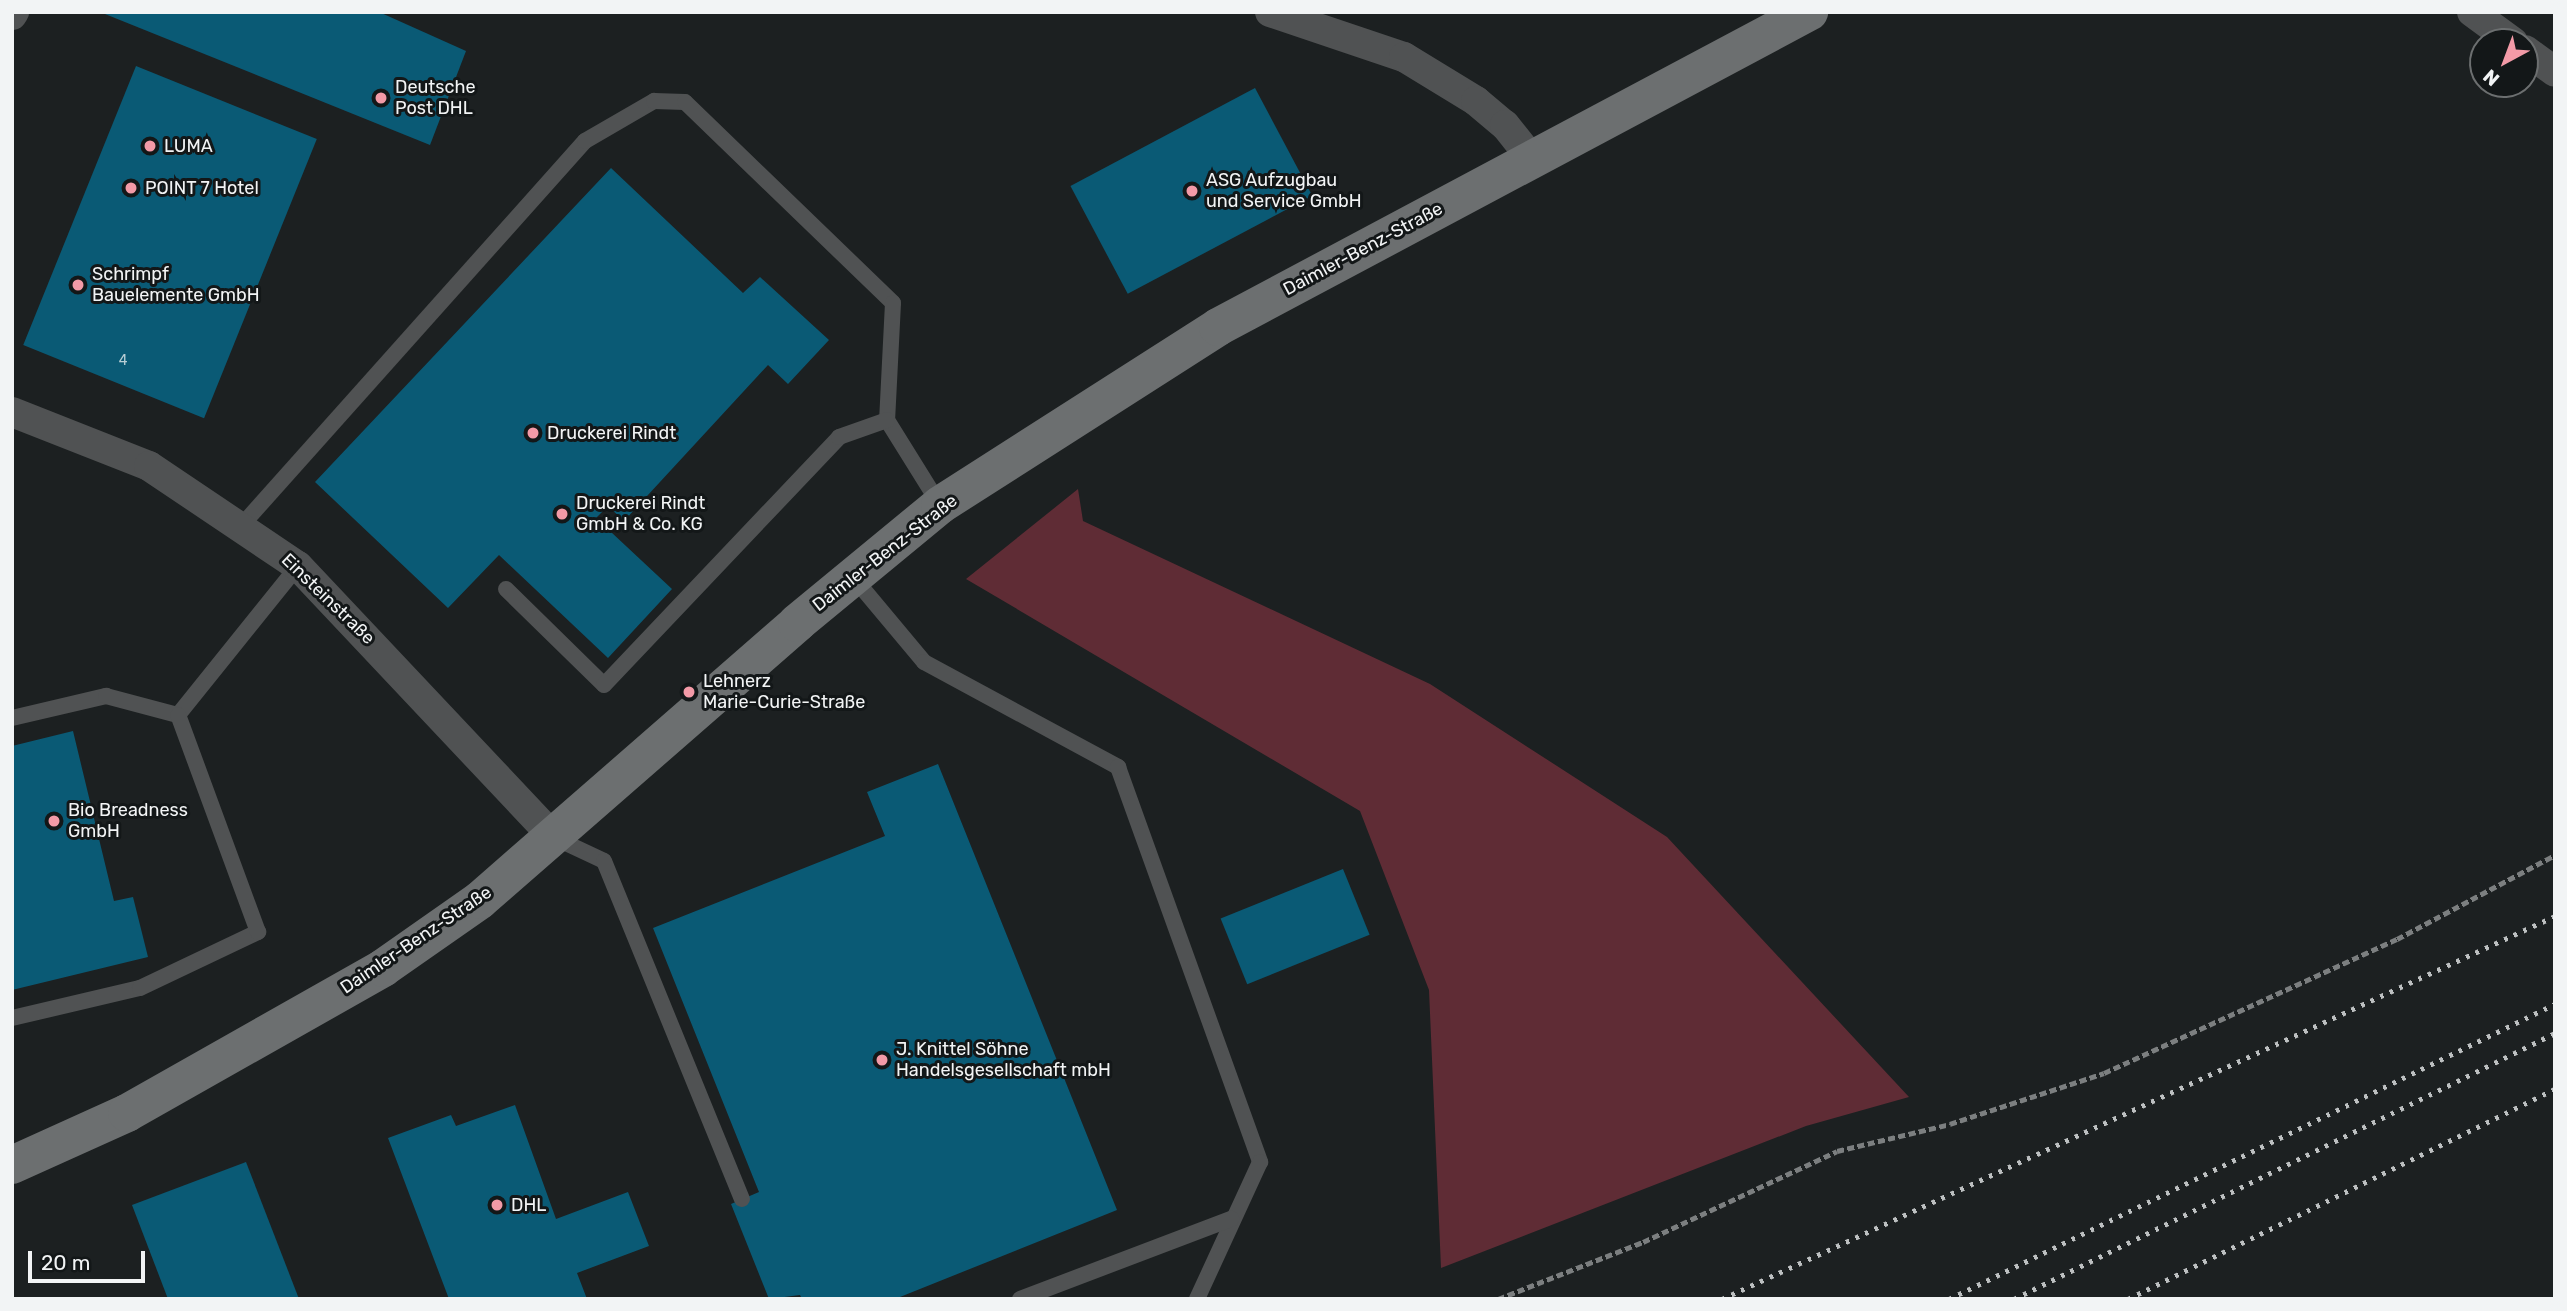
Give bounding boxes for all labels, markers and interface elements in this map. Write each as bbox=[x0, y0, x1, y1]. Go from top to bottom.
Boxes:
north arrow bbox=[2469, 28, 2539, 98]
text: N bbox=[2479, 65, 2504, 91]
place label: Deutsche Post DHL bbox=[395, 77, 476, 119]
marker: Deutsche Post DHL bbox=[373, 90, 389, 106]
place label: LUMA bbox=[164, 135, 213, 157]
marker: LUMA bbox=[142, 138, 158, 154]
place label: ASG Aufzugbau und Service GmbH bbox=[1206, 170, 1362, 212]
place label: POINT 7 Hotel bbox=[145, 177, 259, 199]
marker: POINT 7 Hotel bbox=[123, 180, 139, 196]
marker: ASG Aufzugbau und Service GmbH bbox=[1184, 183, 1200, 199]
street label: Daimler-Benz-Straße bbox=[1280, 198, 1446, 300]
place label: Schrimpf Bauelemente GmbH bbox=[92, 264, 260, 306]
marker: Schrimpf Bauelemente GmbH bbox=[70, 277, 86, 293]
house number: 4 bbox=[119, 353, 127, 369]
place label: Druckerei Rindt bbox=[547, 422, 676, 444]
marker: Druckerei Rindt bbox=[525, 425, 541, 441]
street label: Daimler-Benz-Straße bbox=[808, 490, 962, 616]
place label: Druckerei Rindt GmbH & Co. KG bbox=[576, 493, 705, 536]
marker: Druckerei Rindt GmbH & Co. KG bbox=[554, 506, 570, 522]
street label: Einsteinstraße bbox=[277, 549, 379, 649]
place label: Lehnerz Marie-Curie-Straße bbox=[703, 671, 865, 714]
marker: Lehnerz Marie-Curie-Straße bbox=[681, 684, 697, 700]
place label: Bio Breadness GmbH bbox=[68, 800, 188, 842]
marker: Bio Breadness GmbH bbox=[46, 813, 62, 829]
street label: Daimler-Benz-Straße bbox=[336, 881, 496, 999]
place label: J. Knittel Söhne Handelsgesellschaft mbH bbox=[896, 1039, 1111, 1082]
marker: J. Knittel Söhne Handelsgesellschaft mbH bbox=[874, 1052, 890, 1068]
place label: DHL bbox=[511, 1194, 546, 1216]
marker: DHL bbox=[489, 1197, 505, 1213]
scale bar bbox=[32, 1238, 149, 1282]
text: 20 m bbox=[41, 1250, 90, 1275]

